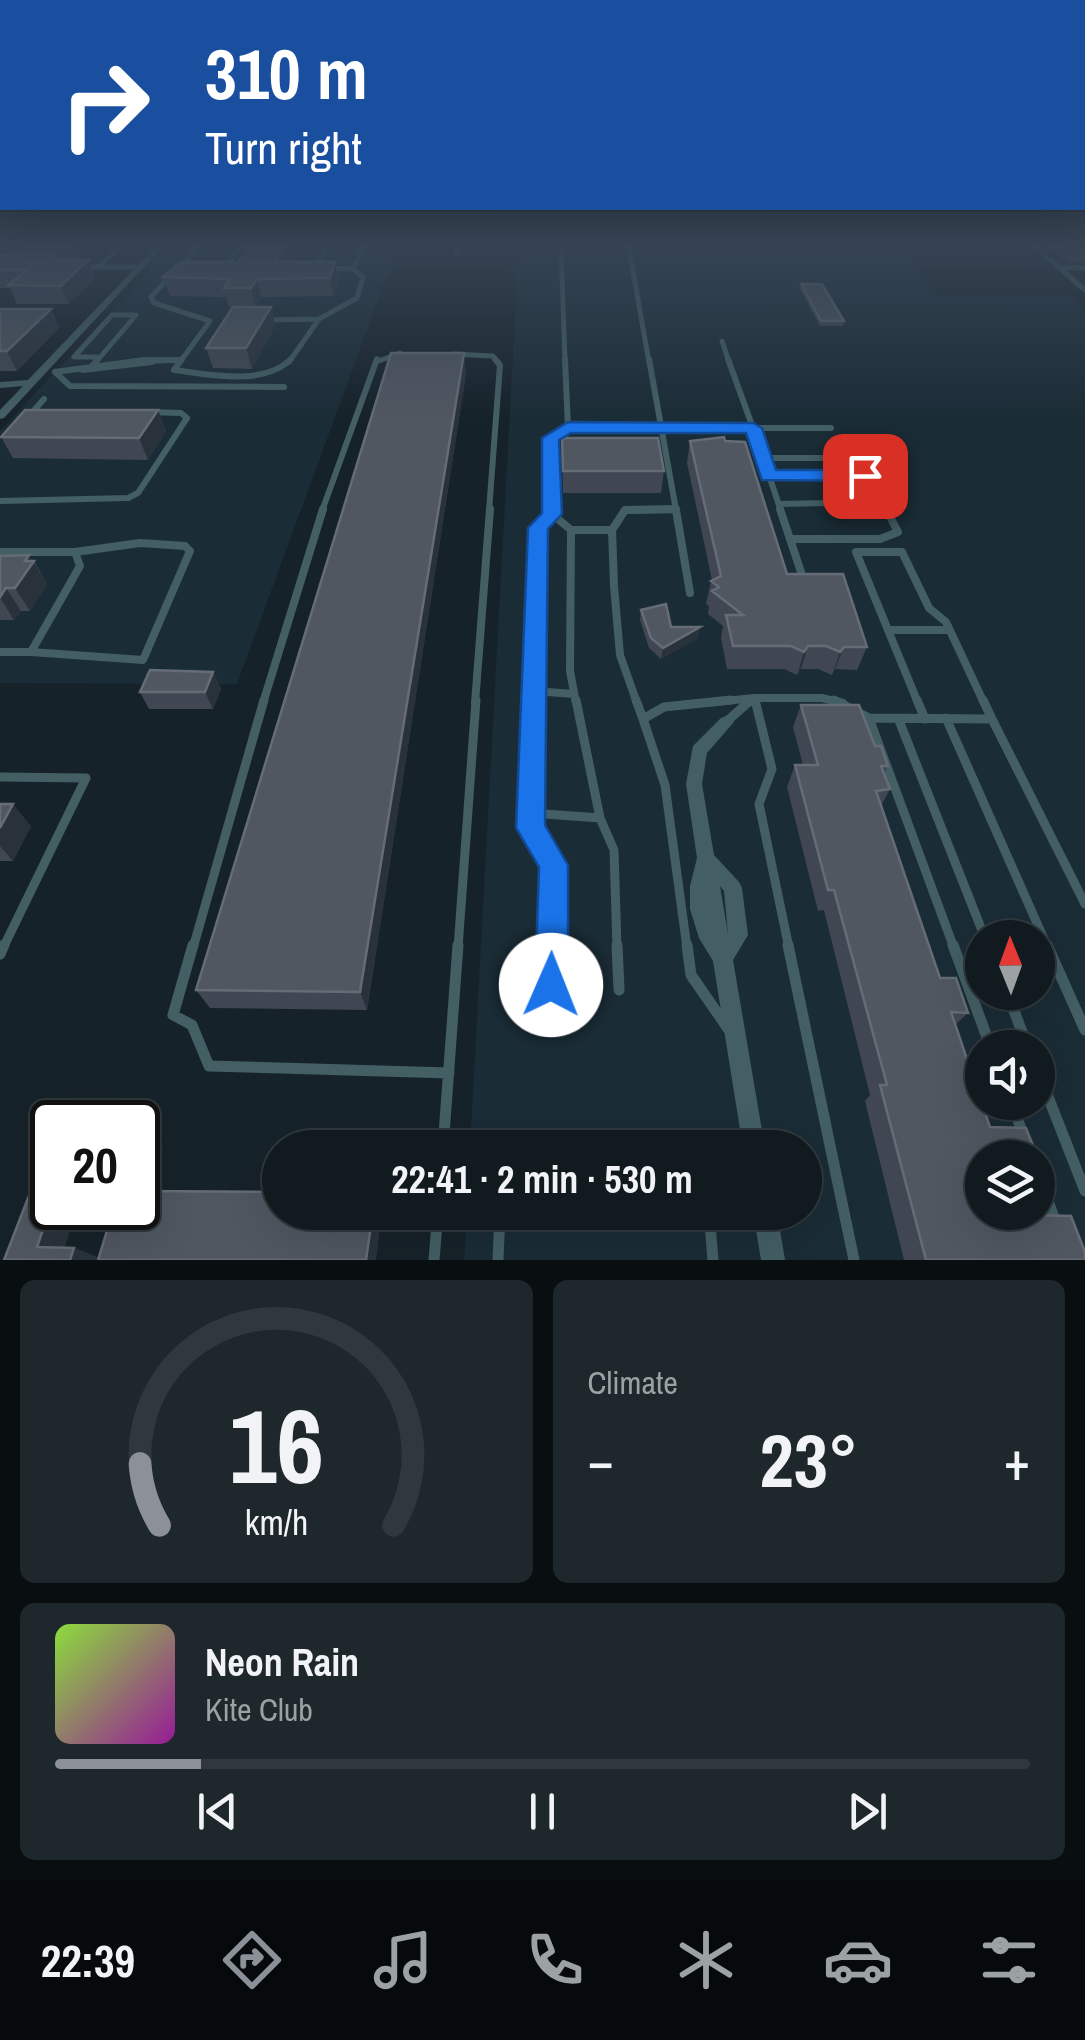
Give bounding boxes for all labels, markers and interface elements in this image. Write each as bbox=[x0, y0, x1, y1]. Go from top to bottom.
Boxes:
text: 310 m bbox=[205, 27, 368, 121]
icon: right bbox=[40, 40, 170, 170]
text: Turn right bbox=[205, 117, 362, 178]
pin bbox=[823, 434, 908, 519]
icon: arrive bbox=[838, 449, 893, 504]
north arrow bbox=[965, 920, 1055, 1010]
map controls bbox=[965, 920, 1055, 1230]
position arrow bbox=[499, 933, 603, 1037]
button: sound bbox=[965, 1030, 1055, 1120]
speed limit sign: 20 bbox=[30, 1100, 160, 1230]
button: layers bbox=[965, 1140, 1055, 1230]
text: 22:41 · 2 min · 530 m bbox=[391, 1154, 693, 1205]
text: Climate bbox=[588, 1361, 678, 1404]
text: 16 bbox=[229, 1375, 324, 1515]
text: 23° bbox=[760, 1409, 858, 1510]
text: − bbox=[588, 1423, 614, 1497]
text: + bbox=[1004, 1423, 1030, 1497]
text: km/h bbox=[244, 1498, 308, 1546]
text: Neon Rain bbox=[205, 1637, 359, 1688]
text: Kite Club bbox=[205, 1688, 313, 1731]
icon: previous bbox=[190, 1784, 245, 1839]
icon: pause bbox=[515, 1784, 570, 1839]
icon: next bbox=[840, 1784, 895, 1839]
icon: directions bbox=[217, 1925, 287, 1995]
icon: music bbox=[368, 1925, 438, 1995]
icon: phone bbox=[520, 1925, 590, 1995]
icon: climate bbox=[671, 1925, 741, 1995]
icon: car bbox=[823, 1925, 893, 1995]
icon: filters bbox=[974, 1925, 1044, 1995]
text: 22:39 bbox=[41, 1930, 135, 1991]

